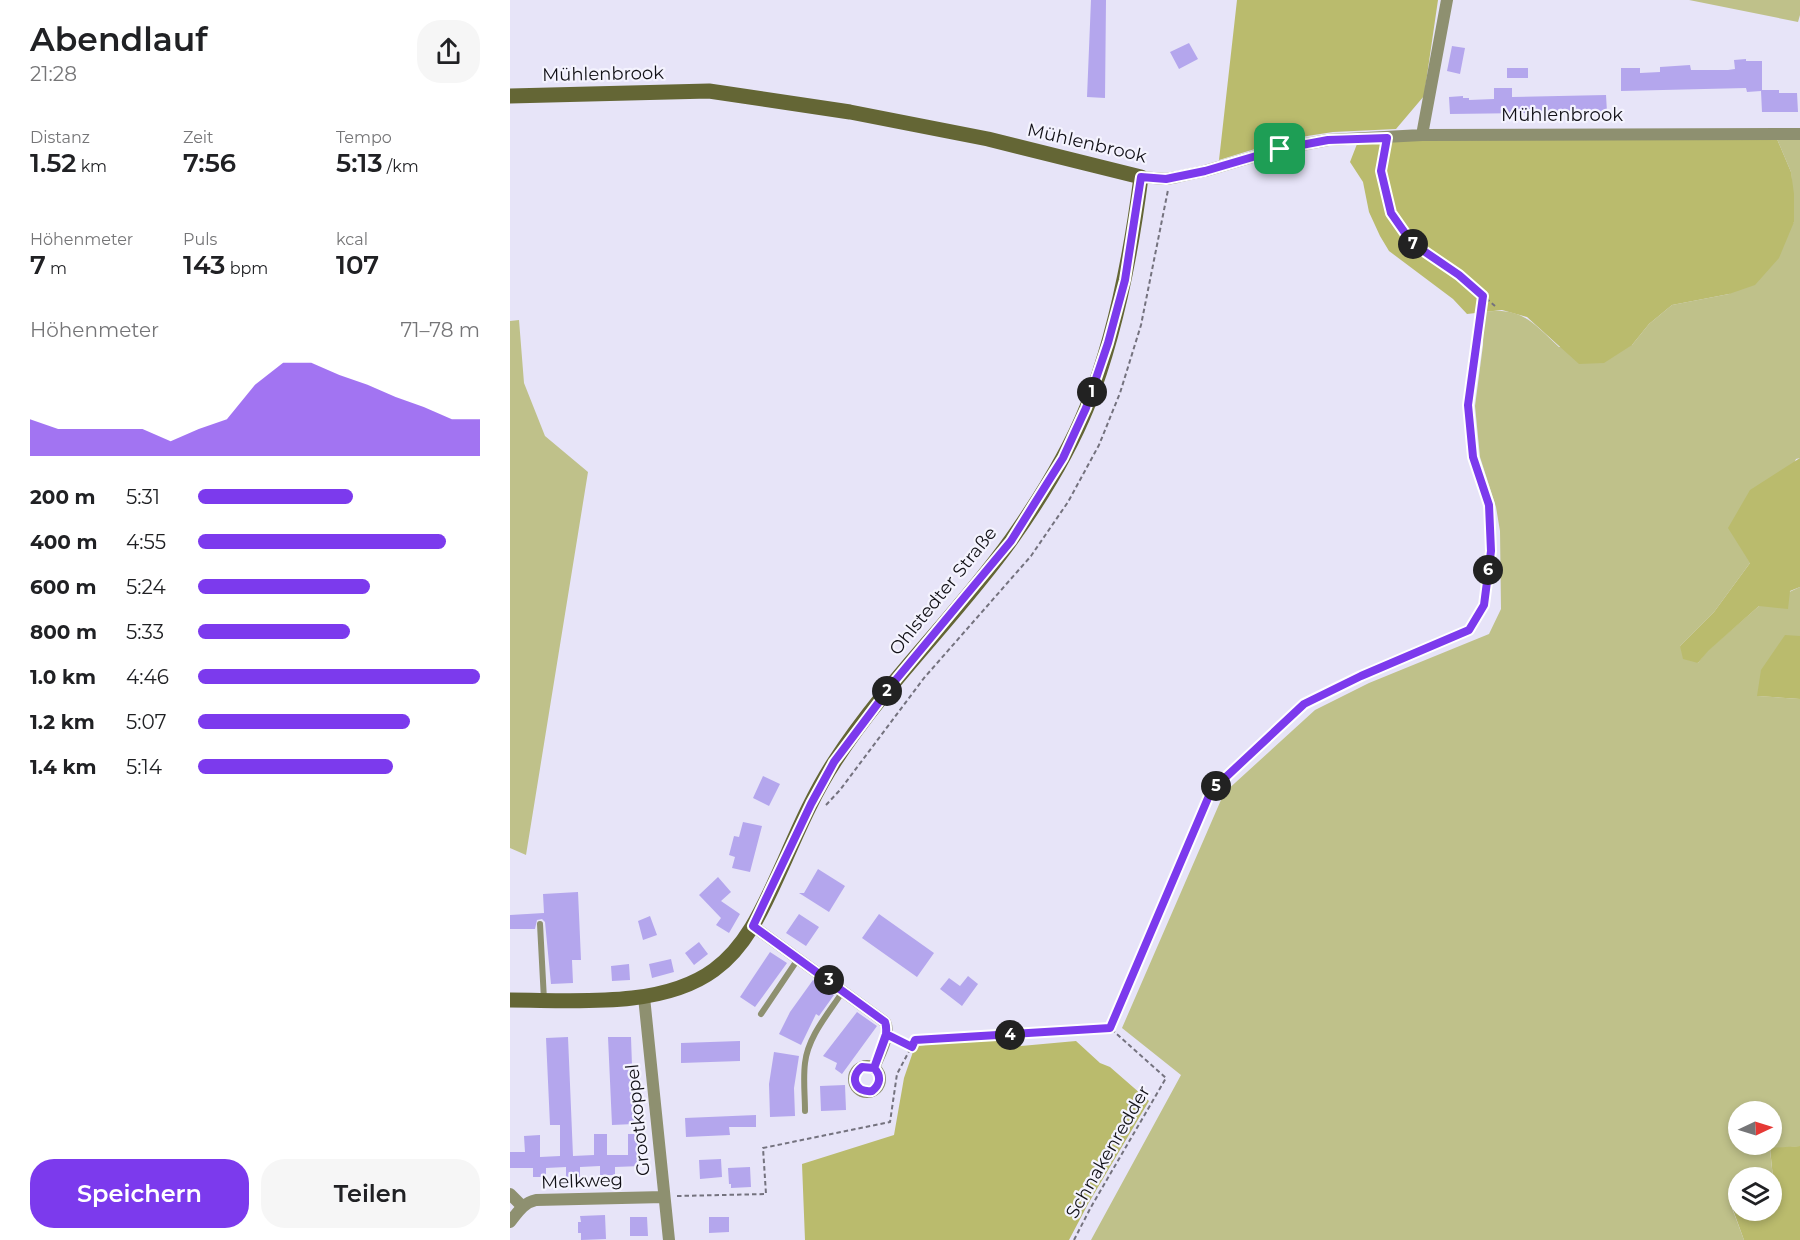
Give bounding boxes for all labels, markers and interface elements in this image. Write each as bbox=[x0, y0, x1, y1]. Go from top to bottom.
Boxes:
text: Abendlauf bbox=[30, 19, 207, 59]
button: share bbox=[417, 20, 480, 83]
text: 21:28 bbox=[30, 62, 77, 86]
street label: Mühlenbrook bbox=[542, 62, 664, 86]
street label: Mühlenbrook bbox=[1501, 104, 1623, 126]
street label: Mühlenbrook bbox=[1025, 119, 1149, 167]
pin bbox=[1254, 123, 1305, 174]
text: Distanz bbox=[30, 128, 90, 147]
text: Zeit bbox=[183, 128, 214, 147]
text: Tempo bbox=[336, 128, 392, 147]
icon: arrive bbox=[1263, 132, 1296, 165]
text: 1.52 bbox=[30, 147, 76, 179]
text: 7:56 bbox=[183, 147, 236, 179]
text: 5:13 bbox=[336, 147, 383, 179]
text: km bbox=[76, 157, 107, 176]
text: /km bbox=[383, 157, 419, 176]
pin: 7 bbox=[1398, 229, 1428, 259]
text: Höhenmeter bbox=[30, 230, 133, 249]
text: Puls bbox=[183, 230, 217, 249]
text: kcal bbox=[336, 230, 368, 249]
text: 7 bbox=[1408, 234, 1418, 253]
text: 7 bbox=[30, 249, 46, 281]
text: 143 bbox=[183, 249, 225, 281]
text: 107 bbox=[336, 249, 379, 281]
text: m bbox=[46, 259, 67, 278]
text: bpm bbox=[225, 259, 268, 278]
text: Höhenmeter bbox=[30, 318, 159, 342]
text: 71–78 m bbox=[400, 318, 480, 342]
pin: 1 bbox=[1077, 377, 1107, 407]
text: 1 bbox=[1089, 382, 1095, 401]
text: 200 m bbox=[30, 485, 96, 509]
text: 5:31 bbox=[126, 485, 160, 509]
street label: Ohlstedter Straße bbox=[884, 522, 1002, 660]
text: 400 m bbox=[30, 530, 98, 554]
text: 4:55 bbox=[126, 530, 166, 554]
pin: 6 bbox=[1473, 555, 1503, 585]
text: 6 bbox=[1483, 560, 1493, 579]
text: 600 m bbox=[30, 575, 97, 599]
text: 5:24 bbox=[126, 575, 166, 599]
text: 800 m bbox=[30, 620, 97, 644]
text: 5:33 bbox=[126, 620, 164, 644]
text: 1.0 km bbox=[30, 665, 96, 689]
text: 4:46 bbox=[126, 665, 169, 689]
pin: 2 bbox=[872, 676, 902, 706]
text: 2 bbox=[882, 681, 892, 700]
text: 1.2 km bbox=[30, 710, 95, 734]
text: 5:07 bbox=[126, 710, 166, 734]
text: 1.4 km bbox=[30, 755, 97, 779]
text: 5:14 bbox=[126, 755, 162, 779]
pin: 5 bbox=[1201, 771, 1231, 801]
text: 5 bbox=[1211, 776, 1221, 795]
pin: 3 bbox=[814, 965, 844, 995]
text: 3 bbox=[824, 970, 834, 989]
pin: 4 bbox=[995, 1020, 1025, 1050]
text: 4 bbox=[1004, 1025, 1016, 1044]
street label: Grootkoppel bbox=[621, 1063, 655, 1177]
street label: Schnakenredder bbox=[1061, 1082, 1155, 1222]
north arrow bbox=[1728, 1101, 1782, 1155]
map controls bbox=[1728, 1101, 1782, 1221]
button: Speichern bbox=[30, 1159, 249, 1228]
button: Teilen bbox=[261, 1159, 480, 1228]
button: layers bbox=[1728, 1167, 1782, 1221]
street label: Melkweg bbox=[541, 1169, 623, 1193]

